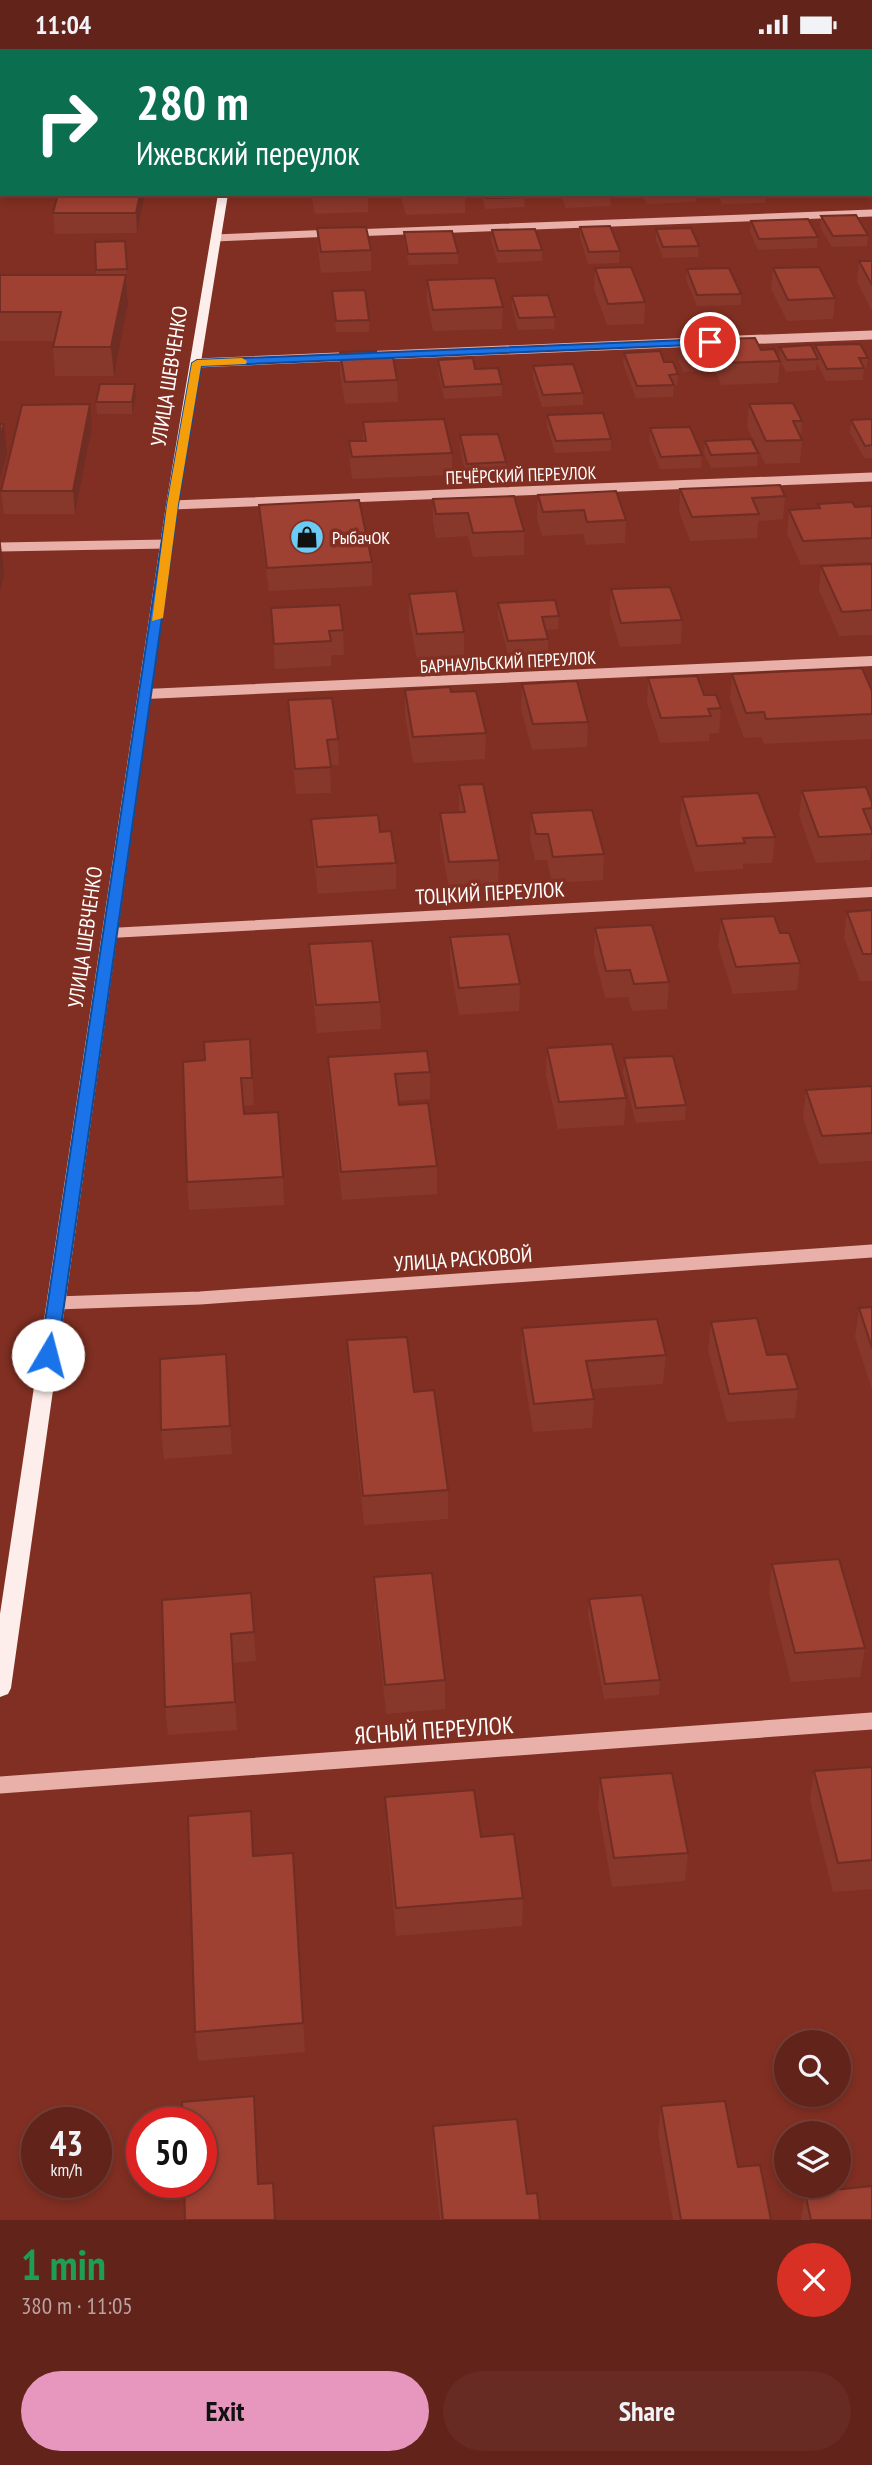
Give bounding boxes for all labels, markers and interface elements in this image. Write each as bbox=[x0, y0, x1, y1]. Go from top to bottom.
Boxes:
text: 11:04 bbox=[35, 8, 91, 41]
text: 280 m bbox=[136, 70, 249, 134]
icon: right bbox=[21, 77, 112, 168]
text: Ижевский переулок bbox=[136, 132, 360, 174]
street label: УЛИЦА ШЕВЧЕНКО bbox=[145, 304, 193, 448]
pin bbox=[680, 312, 740, 372]
icon: arrive bbox=[691, 323, 729, 361]
street label: ПЕЧЁРСКИЙ ПЕРЕУЛОК bbox=[445, 461, 597, 489]
shop icon: РыбачОК bbox=[288, 518, 326, 556]
place label: РыбачОК bbox=[332, 526, 390, 549]
street label: БАРНАУЛЬСКИЙ ПЕРЕУЛОК bbox=[419, 646, 597, 678]
street label: УЛИЦА ШЕВЧЕНКО bbox=[62, 865, 108, 1009]
street label: ТОЦКИЙ ПЕРЕУЛОК bbox=[415, 876, 565, 910]
street label: УЛИЦА РАСКОВОЙ bbox=[393, 1241, 533, 1277]
position arrow bbox=[11, 1318, 85, 1392]
street label: ЯСНЫЙ ПЕРЕУЛОК bbox=[353, 1709, 515, 1751]
map controls bbox=[774, 2030, 851, 2198]
button: search bbox=[774, 2030, 851, 2107]
speed limit sign: 50 bbox=[126, 2107, 217, 2198]
text: 43 bbox=[50, 2120, 83, 2166]
button: layers bbox=[774, 2121, 851, 2198]
text: km/h bbox=[51, 2158, 82, 2181]
text: 1 min bbox=[21, 2237, 106, 2292]
button: close bbox=[777, 2243, 851, 2317]
text: 380 m · 11:05 bbox=[21, 2291, 133, 2320]
button: Exit bbox=[21, 2371, 429, 2451]
button: Share bbox=[443, 2371, 851, 2451]

